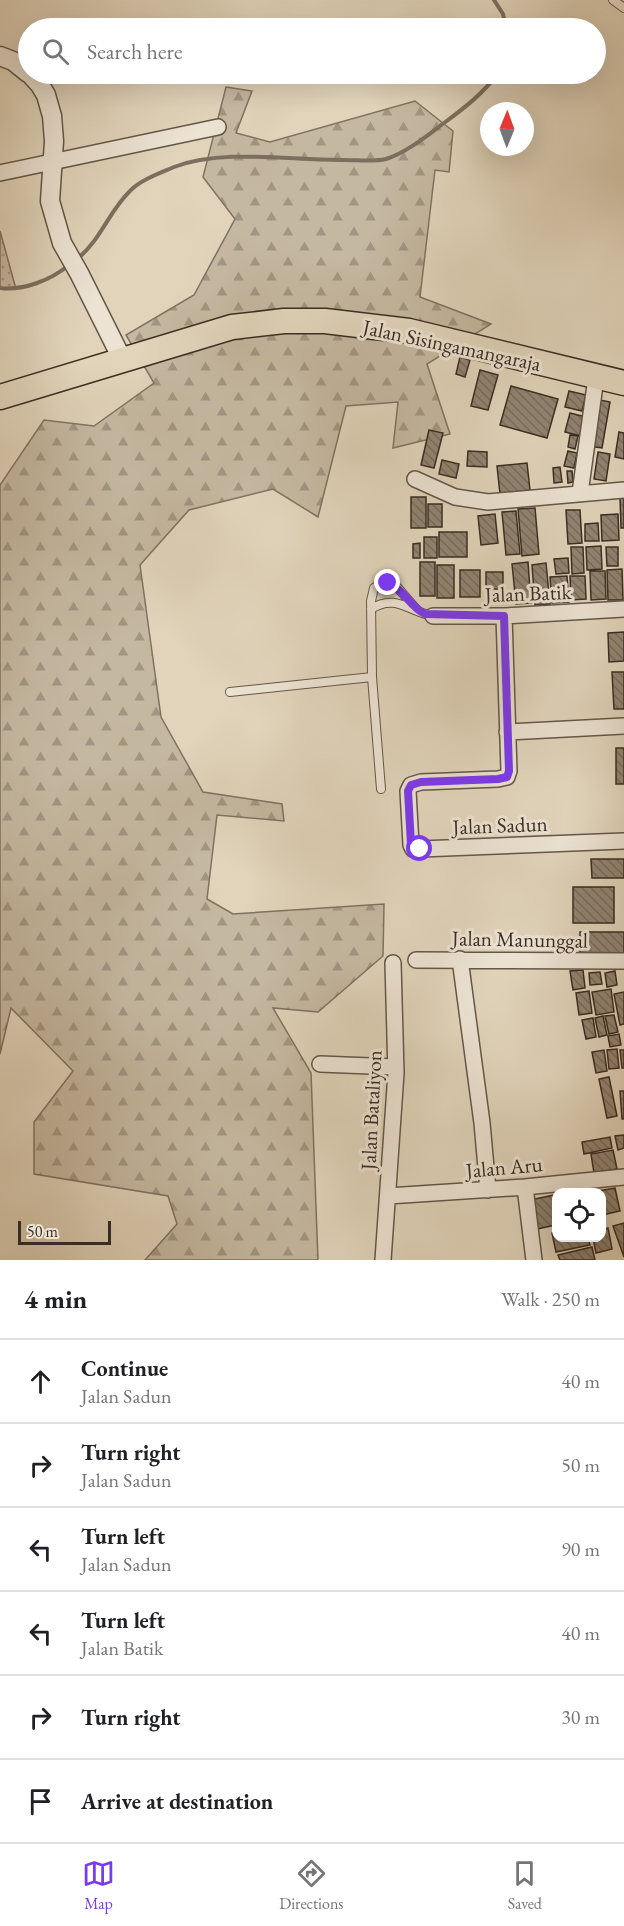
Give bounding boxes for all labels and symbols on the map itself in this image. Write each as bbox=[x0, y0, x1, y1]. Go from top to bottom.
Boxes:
north arrow bbox=[480, 102, 534, 156]
street label: Jalan Sisingamangaraja bbox=[359, 313, 544, 377]
route end bbox=[374, 569, 400, 595]
street label: Jalan Batik bbox=[482, 578, 573, 608]
street label: Jalan Sadun bbox=[450, 810, 548, 840]
route start bbox=[406, 835, 432, 861]
street label: Jalan Manunggal bbox=[450, 924, 588, 954]
street label: Jalan Bataliyon bbox=[354, 1049, 388, 1173]
street label: Jalan Aru bbox=[463, 1150, 543, 1184]
scale bar bbox=[18, 1218, 111, 1246]

